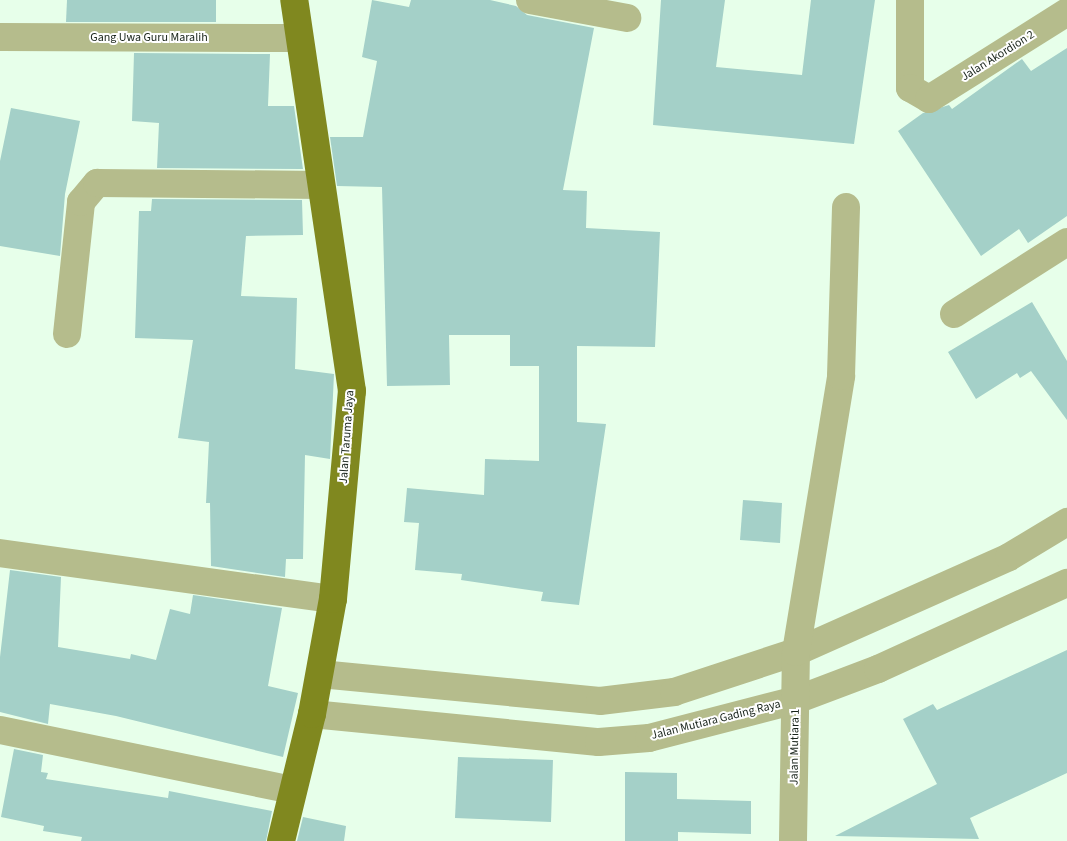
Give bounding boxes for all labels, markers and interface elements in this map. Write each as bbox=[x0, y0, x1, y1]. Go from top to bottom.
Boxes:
street label: Jalan Akordion 2 bbox=[959, 28, 1037, 84]
street label: Gang Uwa Guru Maralih bbox=[90, 31, 208, 45]
street label: Jalan Taruma Jaya bbox=[337, 390, 357, 484]
street label: Jalan Mutiara Gading Raya bbox=[650, 697, 782, 743]
street label: Jalan Mutiara 1 bbox=[787, 709, 803, 785]

